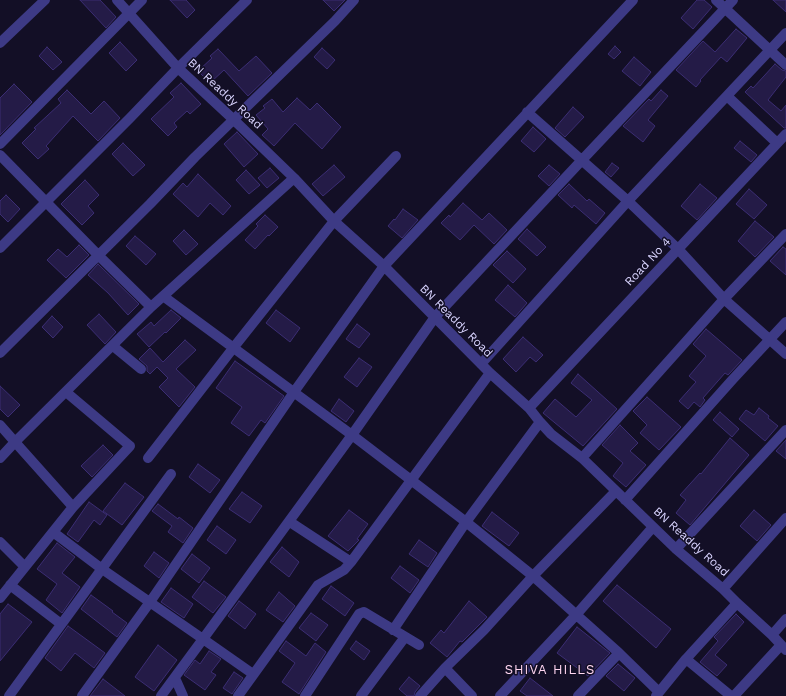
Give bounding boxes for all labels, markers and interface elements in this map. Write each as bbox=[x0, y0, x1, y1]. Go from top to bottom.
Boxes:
street label: BN Readdy Road bbox=[185, 56, 265, 132]
street label: Road No 4 bbox=[622, 235, 674, 289]
street label: BN Readdy Road bbox=[417, 282, 495, 360]
street label: BN Readdy Road bbox=[650, 504, 732, 580]
district label: SHIVA HILLS bbox=[505, 662, 595, 678]

